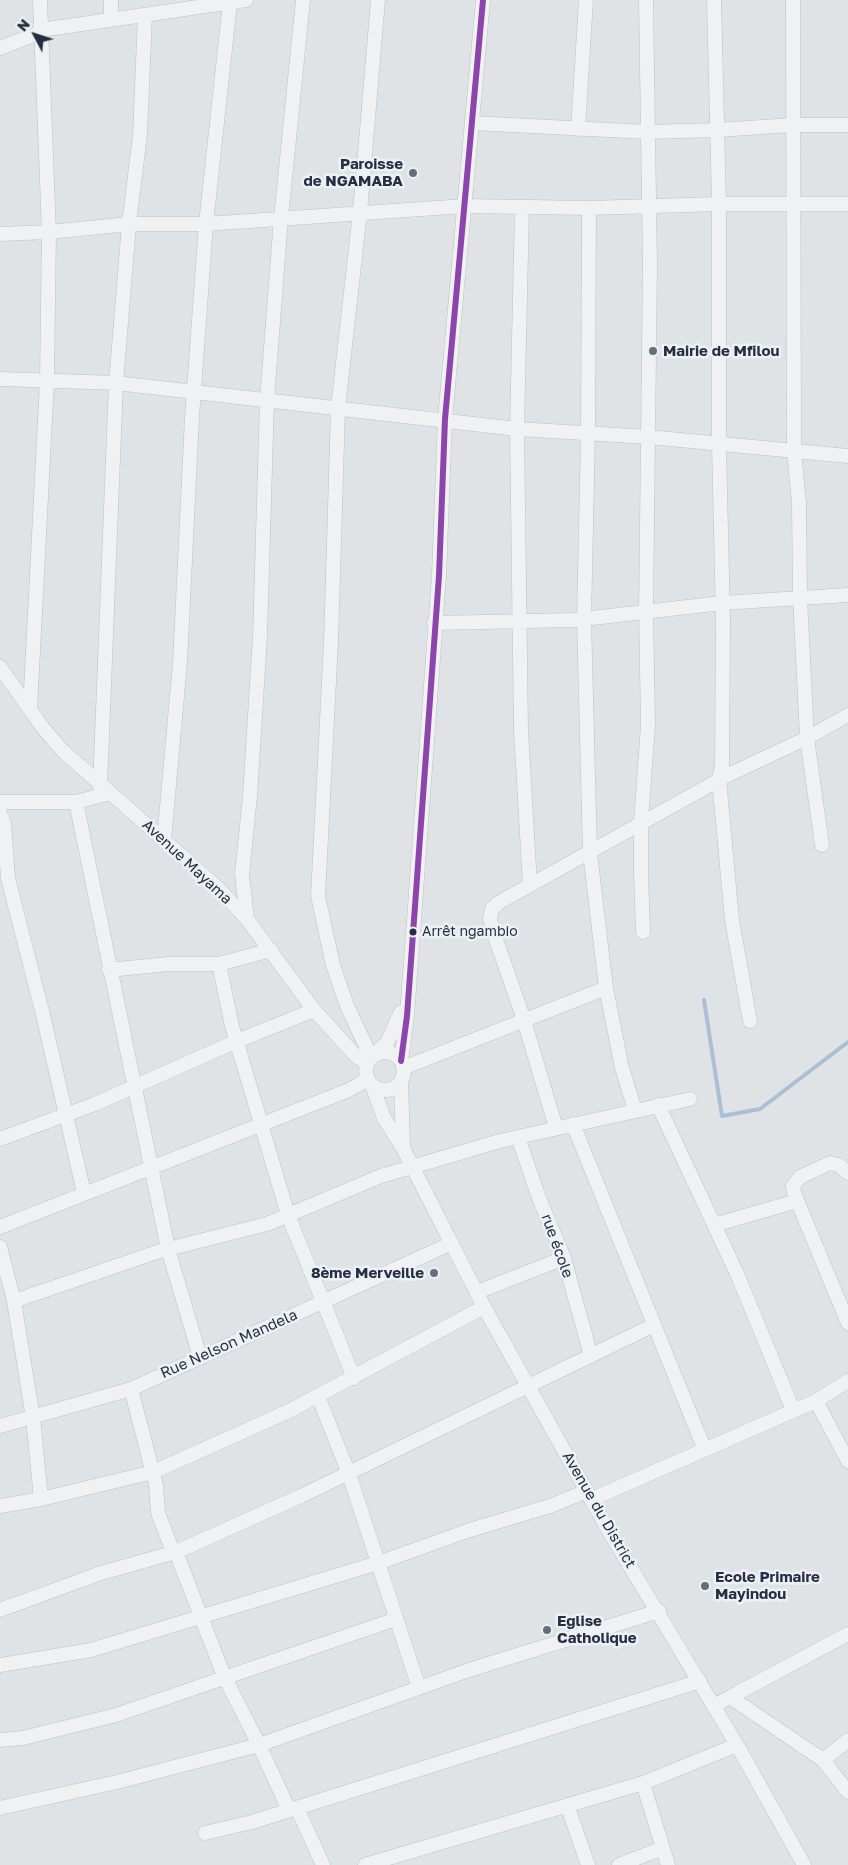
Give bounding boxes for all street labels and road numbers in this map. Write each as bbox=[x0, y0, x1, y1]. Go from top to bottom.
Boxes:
street label: Avenue Mayama bbox=[138, 816, 236, 908]
street label: rue école bbox=[537, 1212, 577, 1280]
street label: Rue Nelson Mandela bbox=[158, 1306, 300, 1382]
street label: Avenue du District bbox=[558, 1449, 640, 1571]

